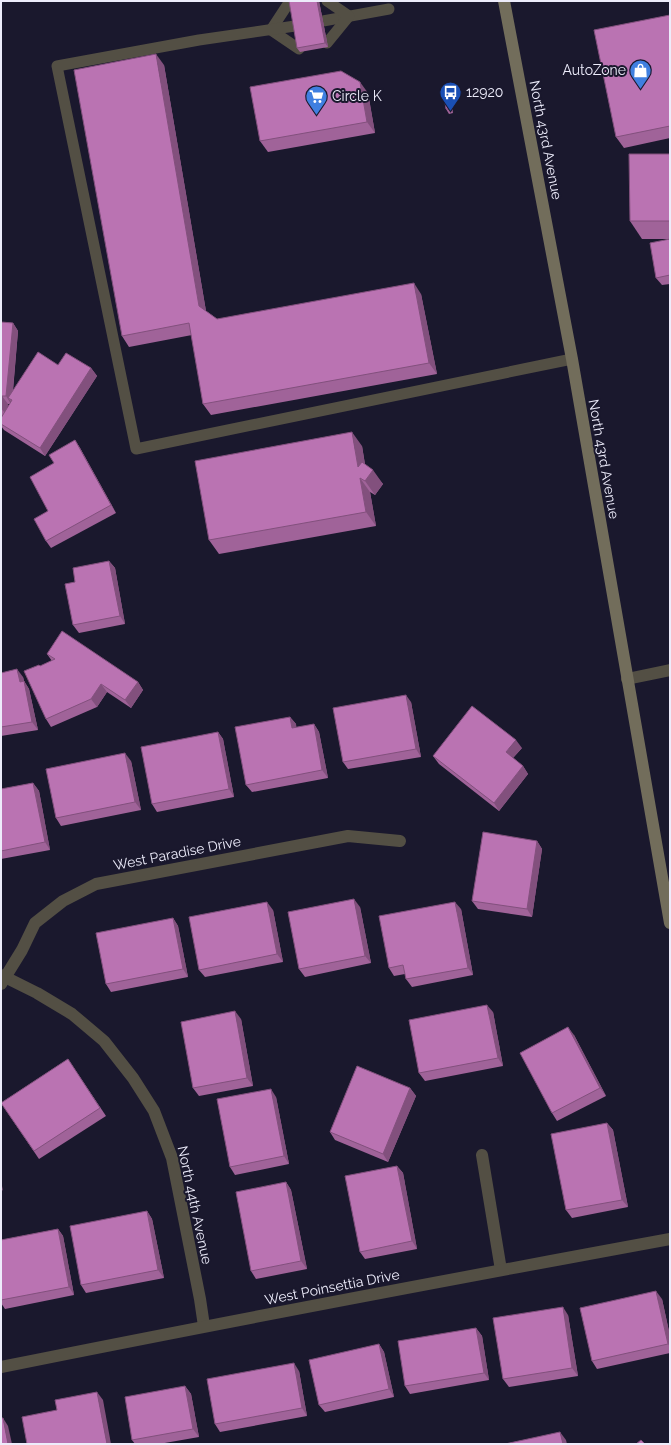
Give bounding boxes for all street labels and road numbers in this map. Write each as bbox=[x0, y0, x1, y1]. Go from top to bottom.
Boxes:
street label: North 43rd Avenue bbox=[527, 79, 565, 201]
street label: North 43rd Avenue bbox=[586, 398, 622, 520]
street label: West Paradise Drive bbox=[112, 833, 242, 873]
street label: North 44th Avenue bbox=[175, 1144, 215, 1266]
street label: West Poinsettia Drive bbox=[263, 1266, 401, 1308]

